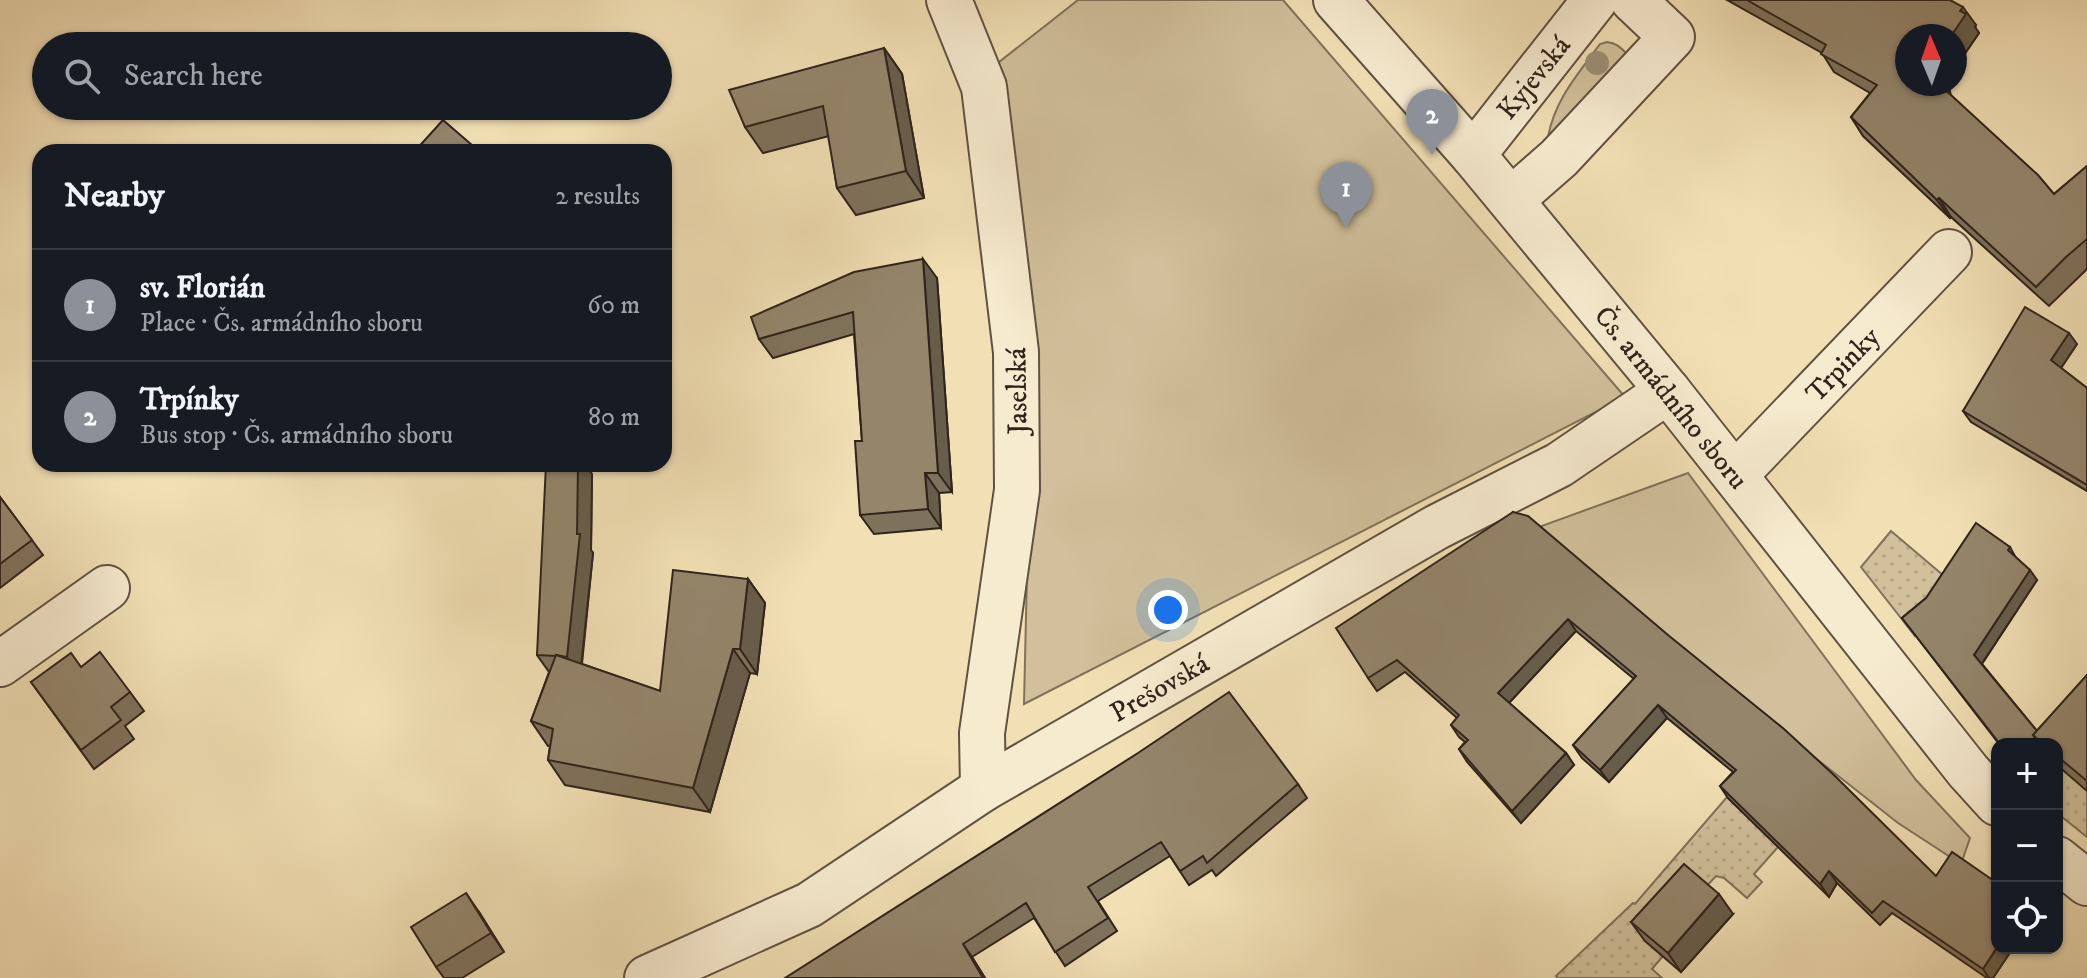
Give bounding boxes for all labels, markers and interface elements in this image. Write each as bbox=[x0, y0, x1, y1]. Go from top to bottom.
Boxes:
north arrow bbox=[1895, 24, 1967, 96]
street label: Kyjevská bbox=[1490, 29, 1579, 127]
search box bbox=[32, 32, 672, 120]
icon: search bbox=[60, 54, 104, 98]
text: Search here bbox=[124, 58, 263, 95]
pin: 2 bbox=[1406, 89, 1458, 155]
pin: 1 bbox=[1320, 162, 1372, 228]
text: Nearby bbox=[64, 175, 165, 217]
text: 2 results bbox=[555, 180, 640, 213]
text: sv. Florián bbox=[140, 270, 265, 307]
text: 1 bbox=[85, 289, 95, 322]
text: 60 m bbox=[587, 289, 640, 322]
street label: Čs. armádního sboru bbox=[1586, 299, 1756, 497]
text: Place · Čs. armádního sboru bbox=[140, 307, 423, 340]
street label: Trpinky bbox=[1799, 319, 1888, 410]
street label: Jaselská bbox=[999, 347, 1036, 438]
text: Trpínky bbox=[140, 382, 238, 419]
text: 2 bbox=[84, 401, 96, 434]
text: 80 m bbox=[588, 401, 640, 434]
text: Bus stop · Čs. armádního sboru bbox=[140, 419, 453, 452]
your location bbox=[1148, 590, 1188, 630]
street label: Prešovská bbox=[1104, 646, 1216, 731]
map controls bbox=[1991, 738, 2063, 954]
button: + bbox=[1991, 738, 2063, 810]
button: − bbox=[1991, 810, 2063, 882]
button: locate bbox=[1991, 882, 2063, 954]

